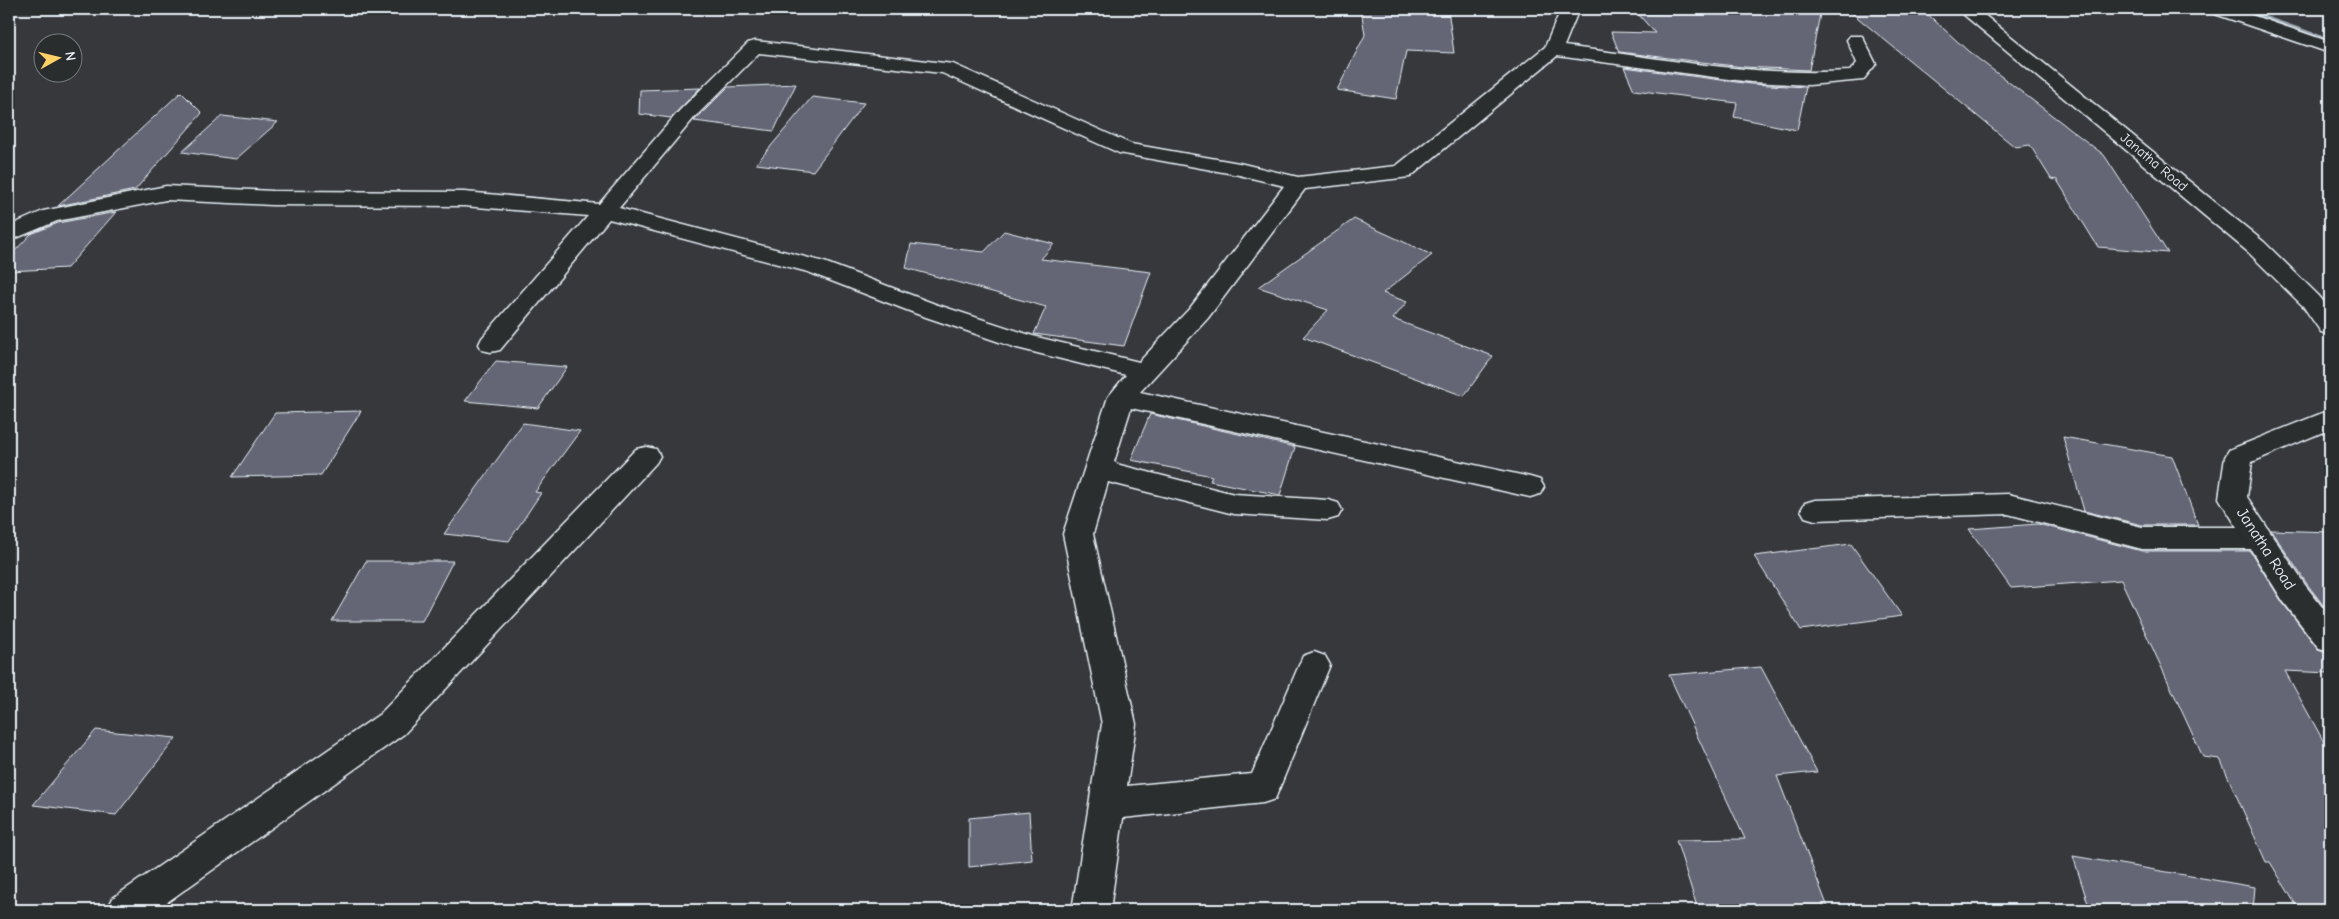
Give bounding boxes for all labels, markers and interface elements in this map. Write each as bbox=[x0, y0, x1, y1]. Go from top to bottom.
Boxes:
north arrow bbox=[32, 32, 82, 82]
text: N bbox=[61, 51, 79, 62]
street label: Janatha Road bbox=[2117, 129, 2191, 195]
street label: Janatha Road bbox=[2233, 505, 2299, 593]

